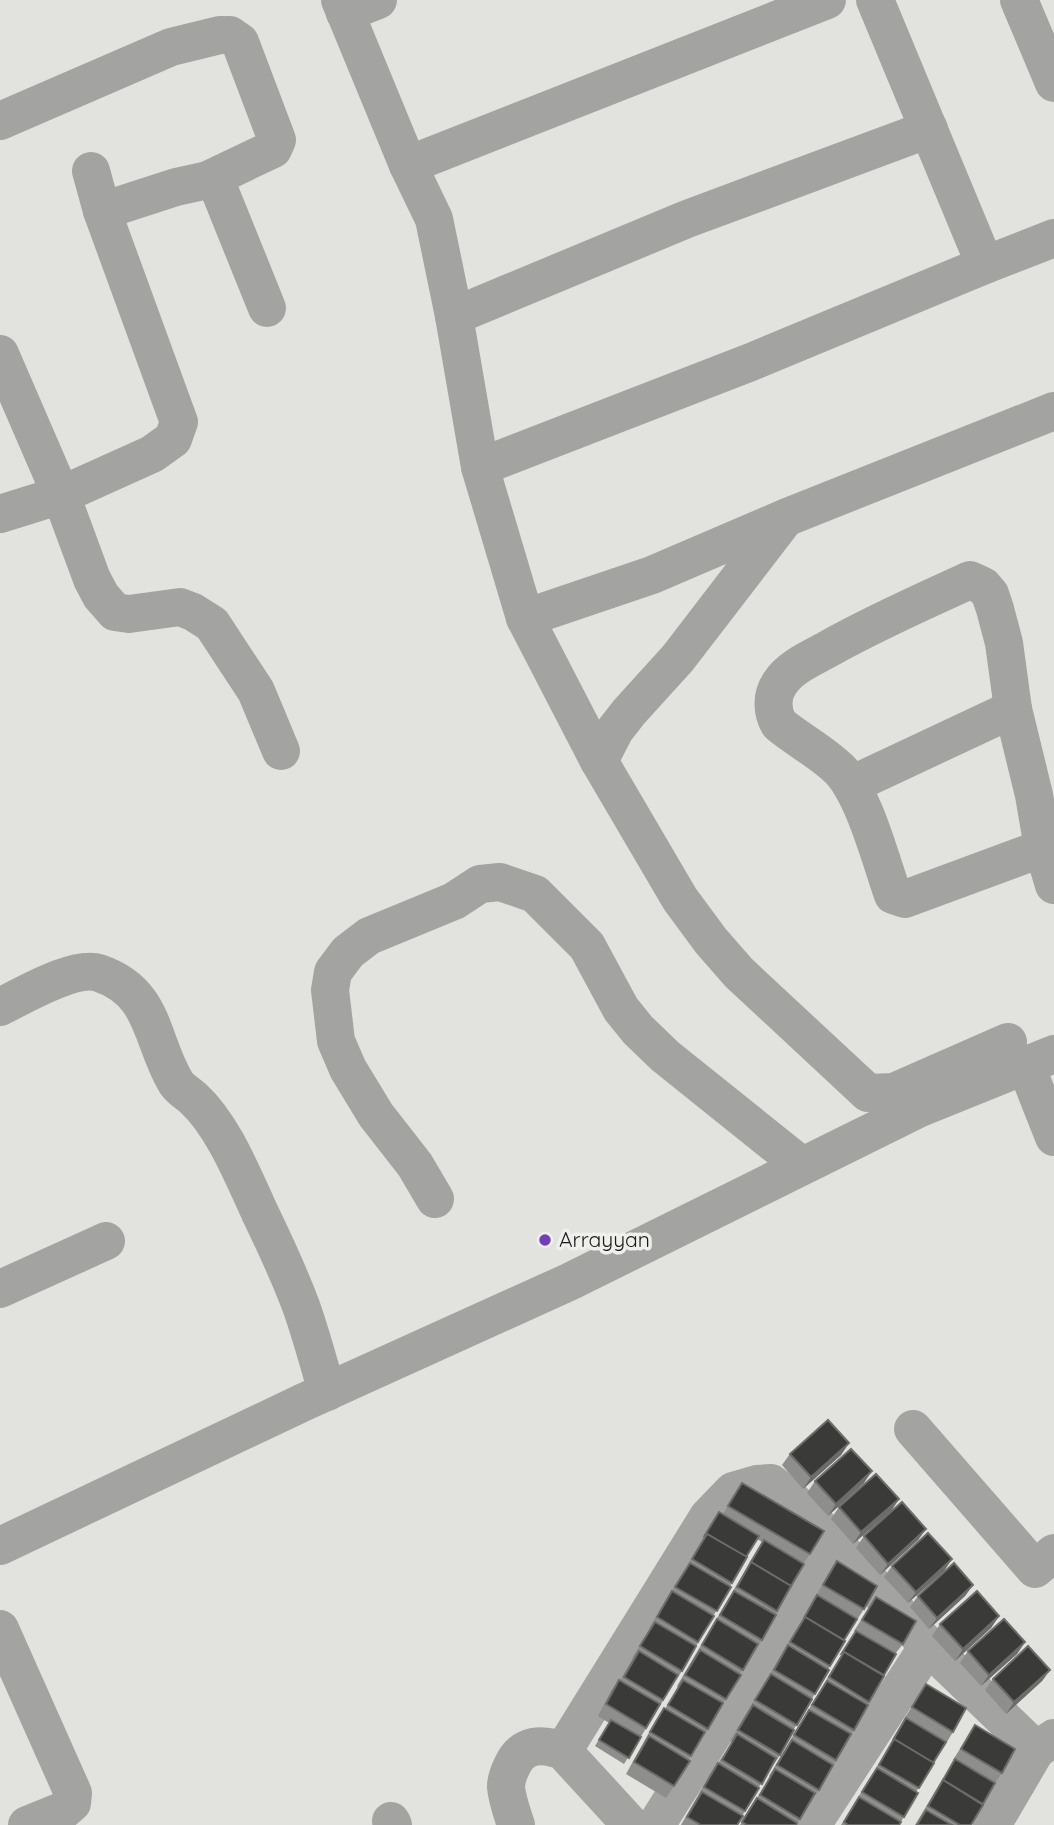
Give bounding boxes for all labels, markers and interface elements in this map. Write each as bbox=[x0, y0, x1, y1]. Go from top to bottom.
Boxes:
place label: Arrayyan bbox=[559, 1226, 650, 1252]
marker: Arrayyan bbox=[537, 1232, 553, 1248]

